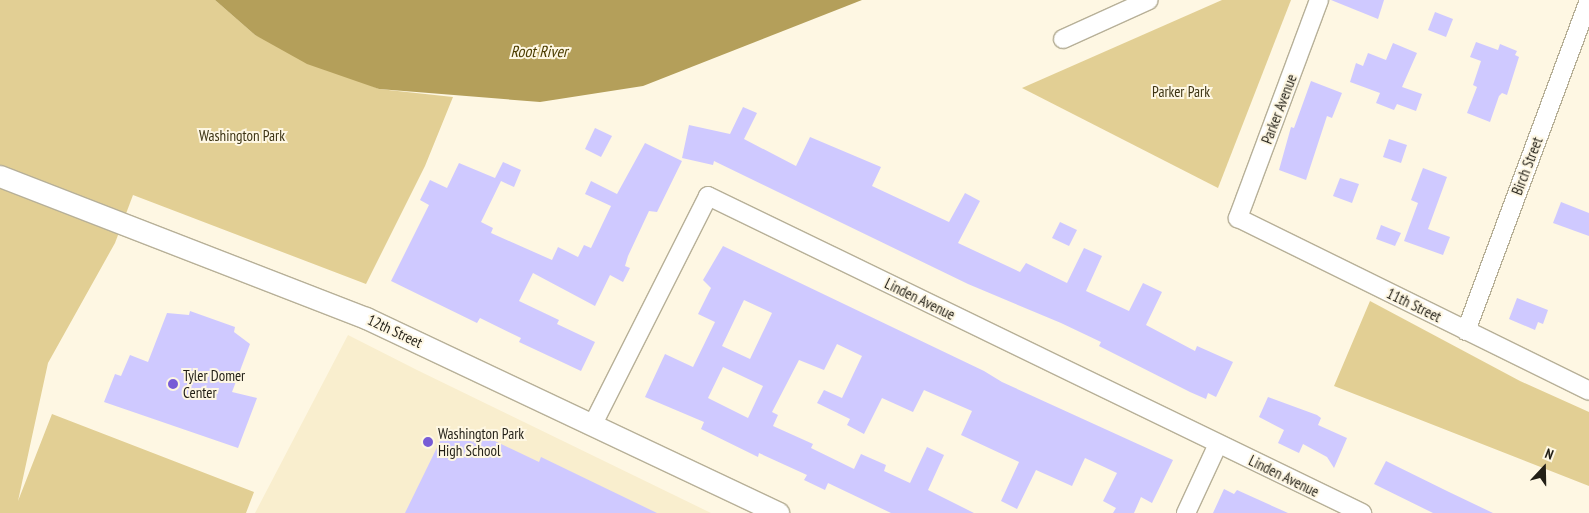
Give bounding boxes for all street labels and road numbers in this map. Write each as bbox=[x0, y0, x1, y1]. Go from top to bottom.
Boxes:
street label: Parker Avenue bbox=[1257, 71, 1301, 147]
street label: Birch Street bbox=[1508, 134, 1546, 198]
street label: Linden Avenue bbox=[882, 274, 958, 324]
street label: 11th Street bbox=[1384, 284, 1444, 326]
street label: 12th Street bbox=[365, 310, 425, 352]
street label: Linden Avenue bbox=[1246, 451, 1322, 501]

